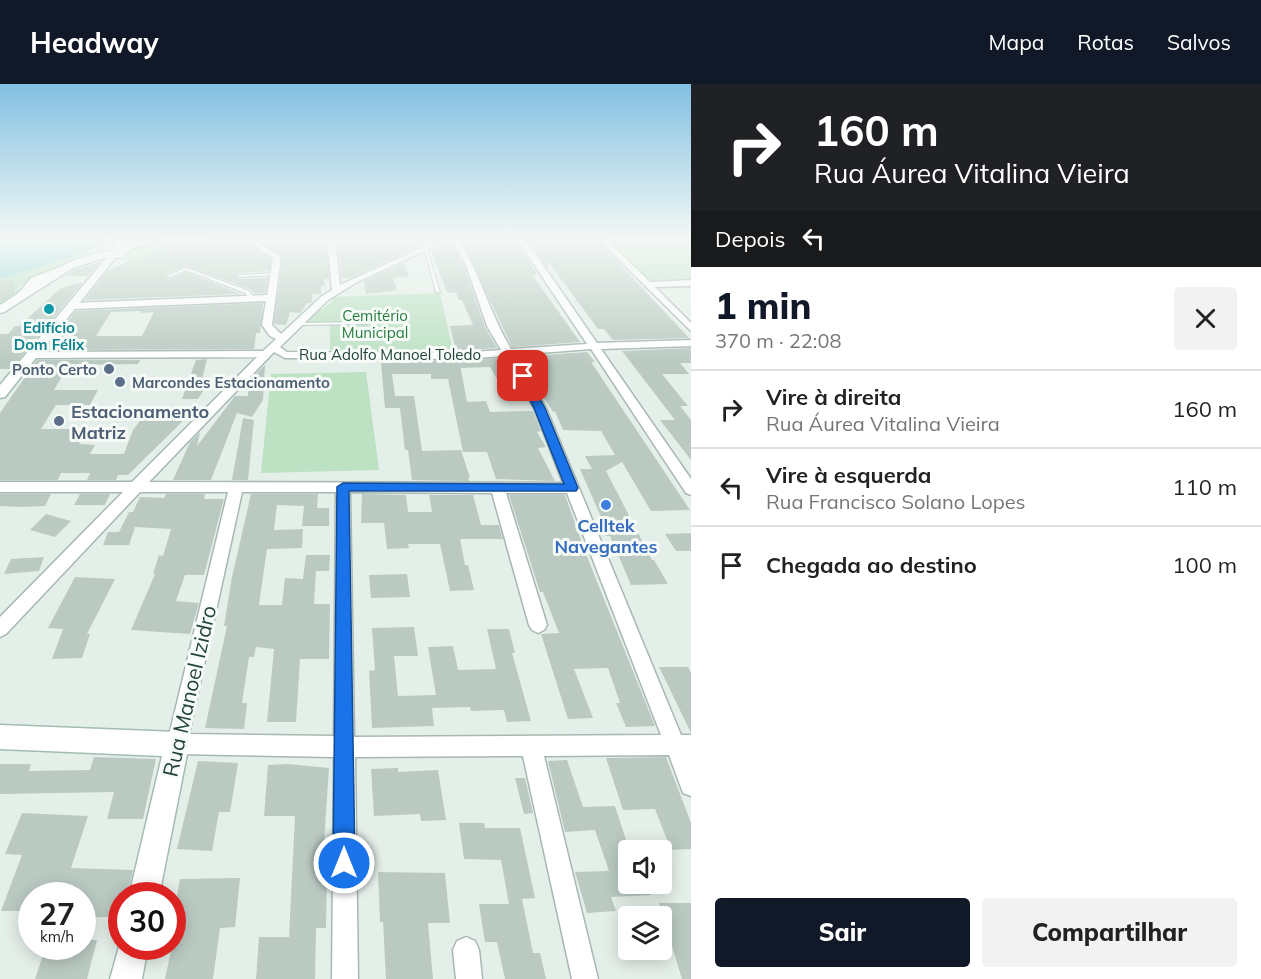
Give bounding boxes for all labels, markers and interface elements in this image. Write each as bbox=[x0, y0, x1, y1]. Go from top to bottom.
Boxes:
text: Headway bbox=[30, 25, 159, 60]
text: Mapa bbox=[989, 29, 1044, 55]
text: Rotas bbox=[1077, 29, 1134, 55]
text: Salvos bbox=[1167, 29, 1231, 55]
text: 160 m bbox=[814, 104, 939, 157]
icon: right bbox=[715, 108, 793, 186]
text: Rua Áurea Vitalina Vieira bbox=[814, 156, 1130, 190]
icon: left bbox=[797, 222, 830, 255]
text: Depois bbox=[715, 225, 785, 253]
text: 1 min bbox=[715, 283, 811, 328]
button: close bbox=[1174, 287, 1237, 350]
marker: Edifício Dom Félix bbox=[42, 302, 56, 316]
park label: Cemitério Municipal bbox=[342, 306, 408, 342]
place label: Edifício Dom Félix bbox=[14, 318, 85, 354]
text: 370 m · 22:08 bbox=[715, 328, 841, 353]
street label: Rua Adolfo Manoel Toledo bbox=[299, 345, 481, 364]
pin bbox=[497, 350, 548, 401]
icon: arrive bbox=[506, 359, 539, 392]
place label: Ponto Certo bbox=[12, 360, 97, 379]
marker: Ponto Certo bbox=[102, 362, 116, 376]
place label: Marcondes Estacionamento bbox=[132, 373, 330, 392]
marker: Marcondes Estacionamento bbox=[113, 375, 127, 389]
text: Vire à direita bbox=[766, 383, 901, 411]
icon: right bbox=[715, 393, 748, 426]
text: 160 m bbox=[1172, 395, 1237, 423]
place label: Estacionamento Matriz bbox=[71, 400, 209, 444]
text: Rua Áurea Vitalina Vieira bbox=[766, 411, 1000, 436]
marker: Estacionamento Matriz bbox=[52, 414, 66, 428]
text: Vire à esquerda bbox=[766, 461, 931, 489]
icon: left bbox=[715, 471, 748, 504]
text: 110 m bbox=[1172, 473, 1237, 501]
text: Rua Francisco Solano Lopes bbox=[766, 489, 1025, 514]
marker: Celltek Navegantes bbox=[599, 498, 613, 512]
place label: Celltek Navegantes bbox=[555, 514, 657, 558]
icon: arrive bbox=[715, 549, 748, 582]
text: Chegada ao destino bbox=[766, 551, 977, 579]
text: 100 m bbox=[1172, 551, 1237, 579]
street label: Rua Manoel Izidro bbox=[157, 603, 221, 779]
position arrow bbox=[312, 831, 376, 895]
map controls bbox=[618, 840, 672, 960]
button: sound bbox=[618, 840, 672, 894]
speed limit sign: 30 bbox=[108, 882, 186, 960]
text: 27 bbox=[39, 895, 75, 933]
button: Sair bbox=[715, 898, 970, 967]
button: Compartilhar bbox=[982, 898, 1237, 967]
button: layers bbox=[618, 906, 672, 960]
text: km/h bbox=[40, 927, 74, 946]

